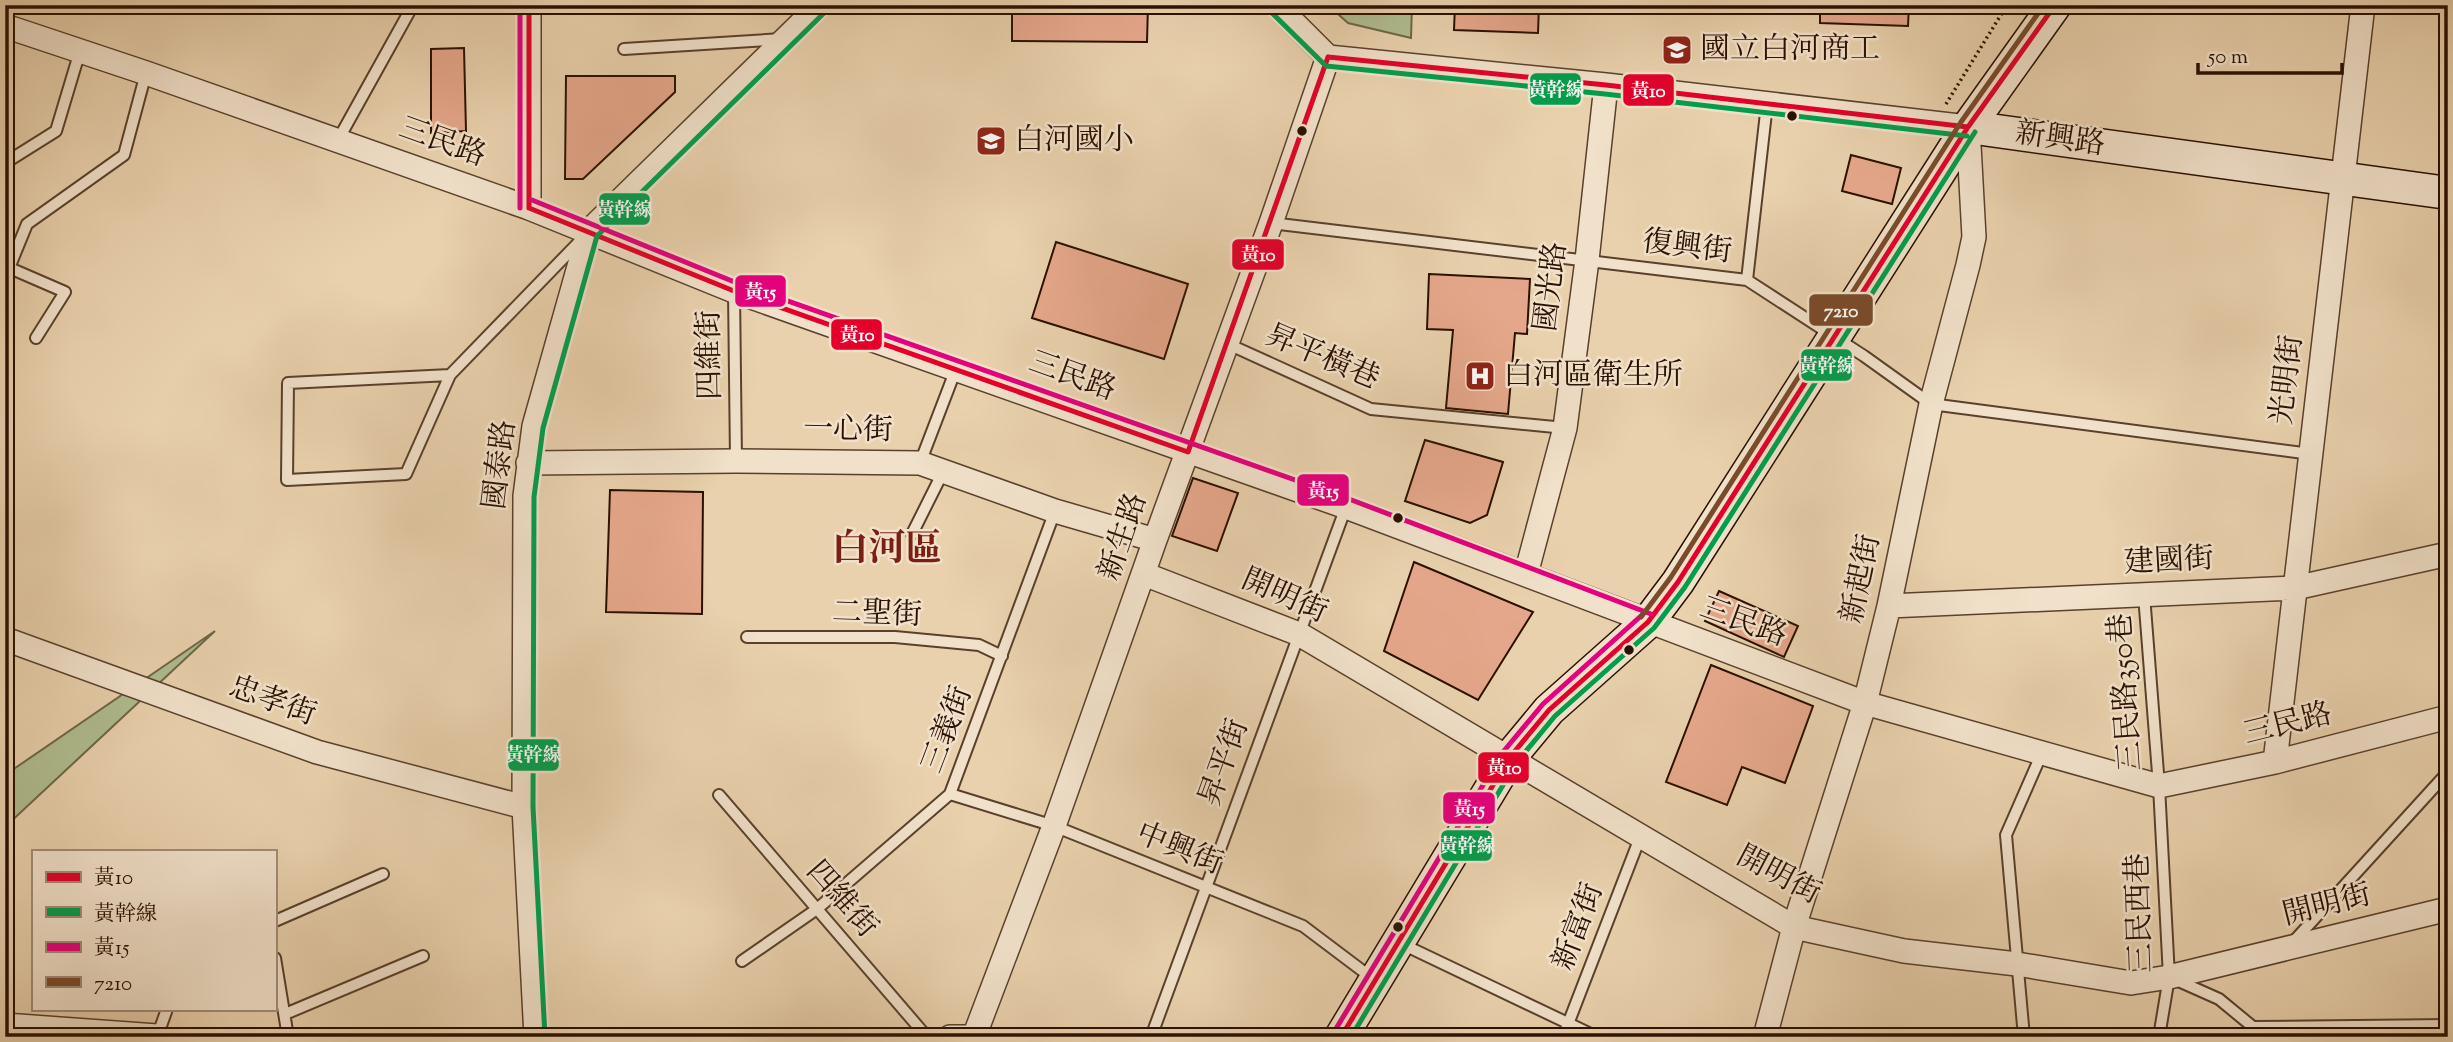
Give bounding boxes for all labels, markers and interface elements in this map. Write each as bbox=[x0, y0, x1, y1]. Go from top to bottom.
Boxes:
place label: 國立白河商工 bbox=[1700, 29, 1880, 72]
scale bar bbox=[2198, 32, 2341, 76]
school or university icon: 國立白河商工 bbox=[1660, 33, 1694, 67]
text: 50 m bbox=[2207, 43, 2248, 73]
line badge: 黃幹線 bbox=[1529, 72, 1582, 106]
line badge: 黃10 bbox=[1622, 73, 1675, 107]
text: 黃幹線 bbox=[1527, 78, 1585, 105]
text: 黃10 bbox=[1630, 79, 1666, 106]
street label: 三民路 bbox=[392, 107, 492, 179]
unlabelled marker bbox=[1785, 109, 1799, 123]
street label: 新興路 bbox=[2012, 112, 2108, 168]
place label: 白河國小 bbox=[1014, 120, 1134, 163]
school or university icon: 白河國小 bbox=[974, 124, 1008, 158]
unlabelled marker bbox=[1295, 124, 1309, 138]
line badge: 黃幹線 bbox=[598, 192, 651, 226]
text: 黃幹線 bbox=[595, 198, 653, 225]
street label: 復興街 bbox=[1640, 221, 1734, 275]
line badge: 黃10 bbox=[1231, 238, 1285, 271]
street label: 國光路 bbox=[1525, 240, 1579, 334]
text: 黃10 bbox=[1240, 243, 1276, 270]
line badge: 黃15 bbox=[734, 274, 787, 308]
text: 黃15 bbox=[744, 280, 776, 307]
line badge: 7210 bbox=[1808, 293, 1874, 327]
text: 7210 bbox=[1824, 299, 1858, 326]
street label: 四維街 bbox=[689, 310, 733, 400]
street label: 昇平橫巷 bbox=[1258, 315, 1386, 401]
line badge: 黃10 bbox=[830, 318, 883, 351]
text: 黃10 bbox=[839, 323, 875, 350]
street label: 光明街 bbox=[2261, 333, 2315, 427]
street label: 三民路 bbox=[1022, 341, 1122, 413]
line badge: 黃幹線 bbox=[1800, 348, 1853, 382]
text: 黃幹線 bbox=[1798, 354, 1856, 381]
place label: 白河區衛生所 bbox=[1503, 355, 1683, 398]
hospital icon: 白河區衛生所 bbox=[1463, 359, 1497, 393]
street label: 一心街 bbox=[803, 409, 893, 453]
street label: 國泰路 bbox=[474, 418, 528, 512]
line badge: 黃15 bbox=[1296, 473, 1350, 507]
text: 黃15 bbox=[1307, 479, 1339, 506]
street label: 新生路 bbox=[1089, 487, 1159, 587]
unlabelled marker bbox=[1391, 511, 1405, 525]
district label: 白河區 bbox=[832, 524, 943, 578]
street label: 新起街 bbox=[1832, 531, 1892, 627]
street label: 建國街 bbox=[2123, 538, 2215, 586]
street label: 開明街 bbox=[1234, 559, 1334, 635]
street label: 三民路 bbox=[1693, 587, 1793, 659]
street label: 二聖街 bbox=[831, 592, 923, 638]
street label: 三民路350巷 bbox=[2100, 612, 2154, 772]
unlabelled marker bbox=[1622, 643, 1636, 657]
street label: 忠孝街 bbox=[222, 666, 322, 738]
street label: 三義街 bbox=[912, 680, 984, 780]
street label: 三民路 bbox=[2239, 693, 2337, 757]
street label: 昇平街 bbox=[1189, 713, 1261, 813]
line badge: 黃幹線 bbox=[507, 738, 560, 772]
text: 黃幹線 bbox=[504, 743, 562, 770]
line badge: 黃10 bbox=[1477, 751, 1530, 784]
text: 黃10 bbox=[1486, 756, 1522, 783]
line badge: 黃15 bbox=[1442, 791, 1496, 825]
text: 黃15 bbox=[1453, 797, 1485, 824]
street label: 中興街 bbox=[1129, 813, 1229, 887]
line badge: 黃幹線 bbox=[1440, 829, 1493, 862]
text: 黃幹線 bbox=[1438, 834, 1496, 861]
street label: 開明街 bbox=[1728, 836, 1828, 916]
legend bbox=[32, 850, 276, 1010]
street label: 四維街 bbox=[795, 852, 887, 948]
street label: 三民西巷 bbox=[2117, 852, 2165, 974]
text: 黃10 bbox=[94, 864, 133, 894]
street label: 開明街 bbox=[2278, 874, 2376, 938]
street label: 新富街 bbox=[1543, 877, 1615, 977]
text: 黃幹線 bbox=[94, 900, 157, 930]
unlabelled marker bbox=[1391, 920, 1405, 934]
text: 黃15 bbox=[94, 934, 129, 964]
text: 7210 bbox=[94, 970, 132, 1000]

